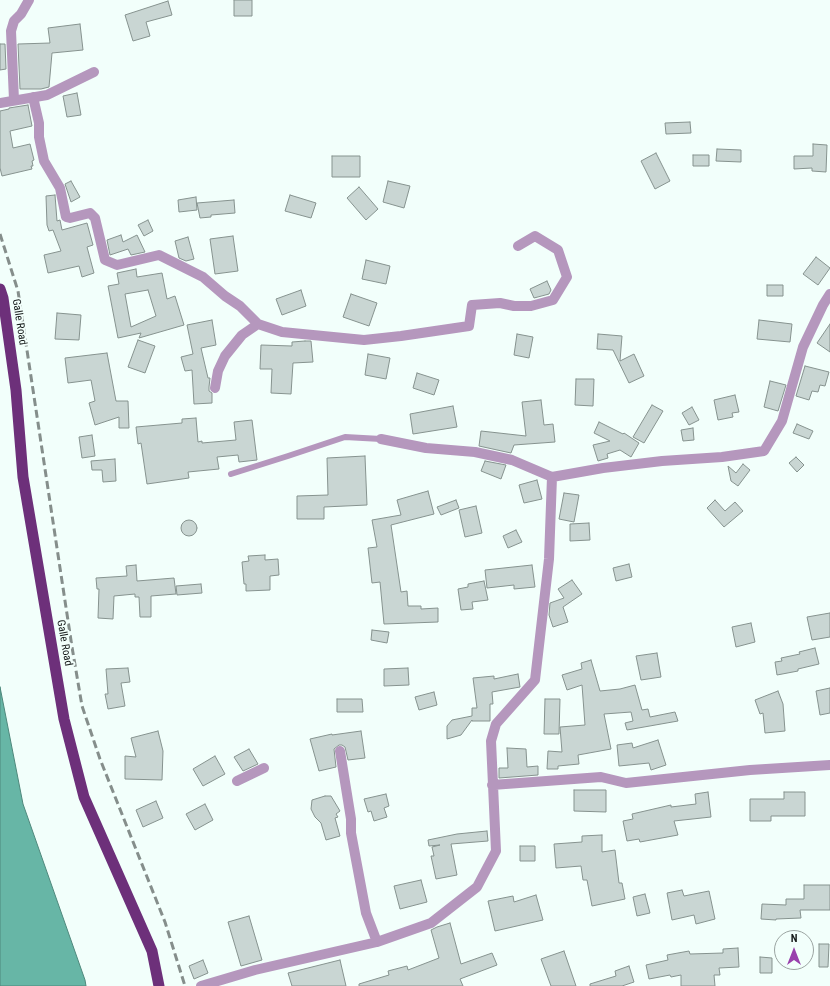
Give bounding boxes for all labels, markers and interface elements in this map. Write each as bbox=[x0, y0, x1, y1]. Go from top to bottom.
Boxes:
street label: Galle Road bbox=[9, 298, 29, 346]
street label: Galle Road bbox=[53, 619, 75, 667]
north arrow bbox=[774, 930, 814, 970]
text: N bbox=[791, 932, 797, 945]

